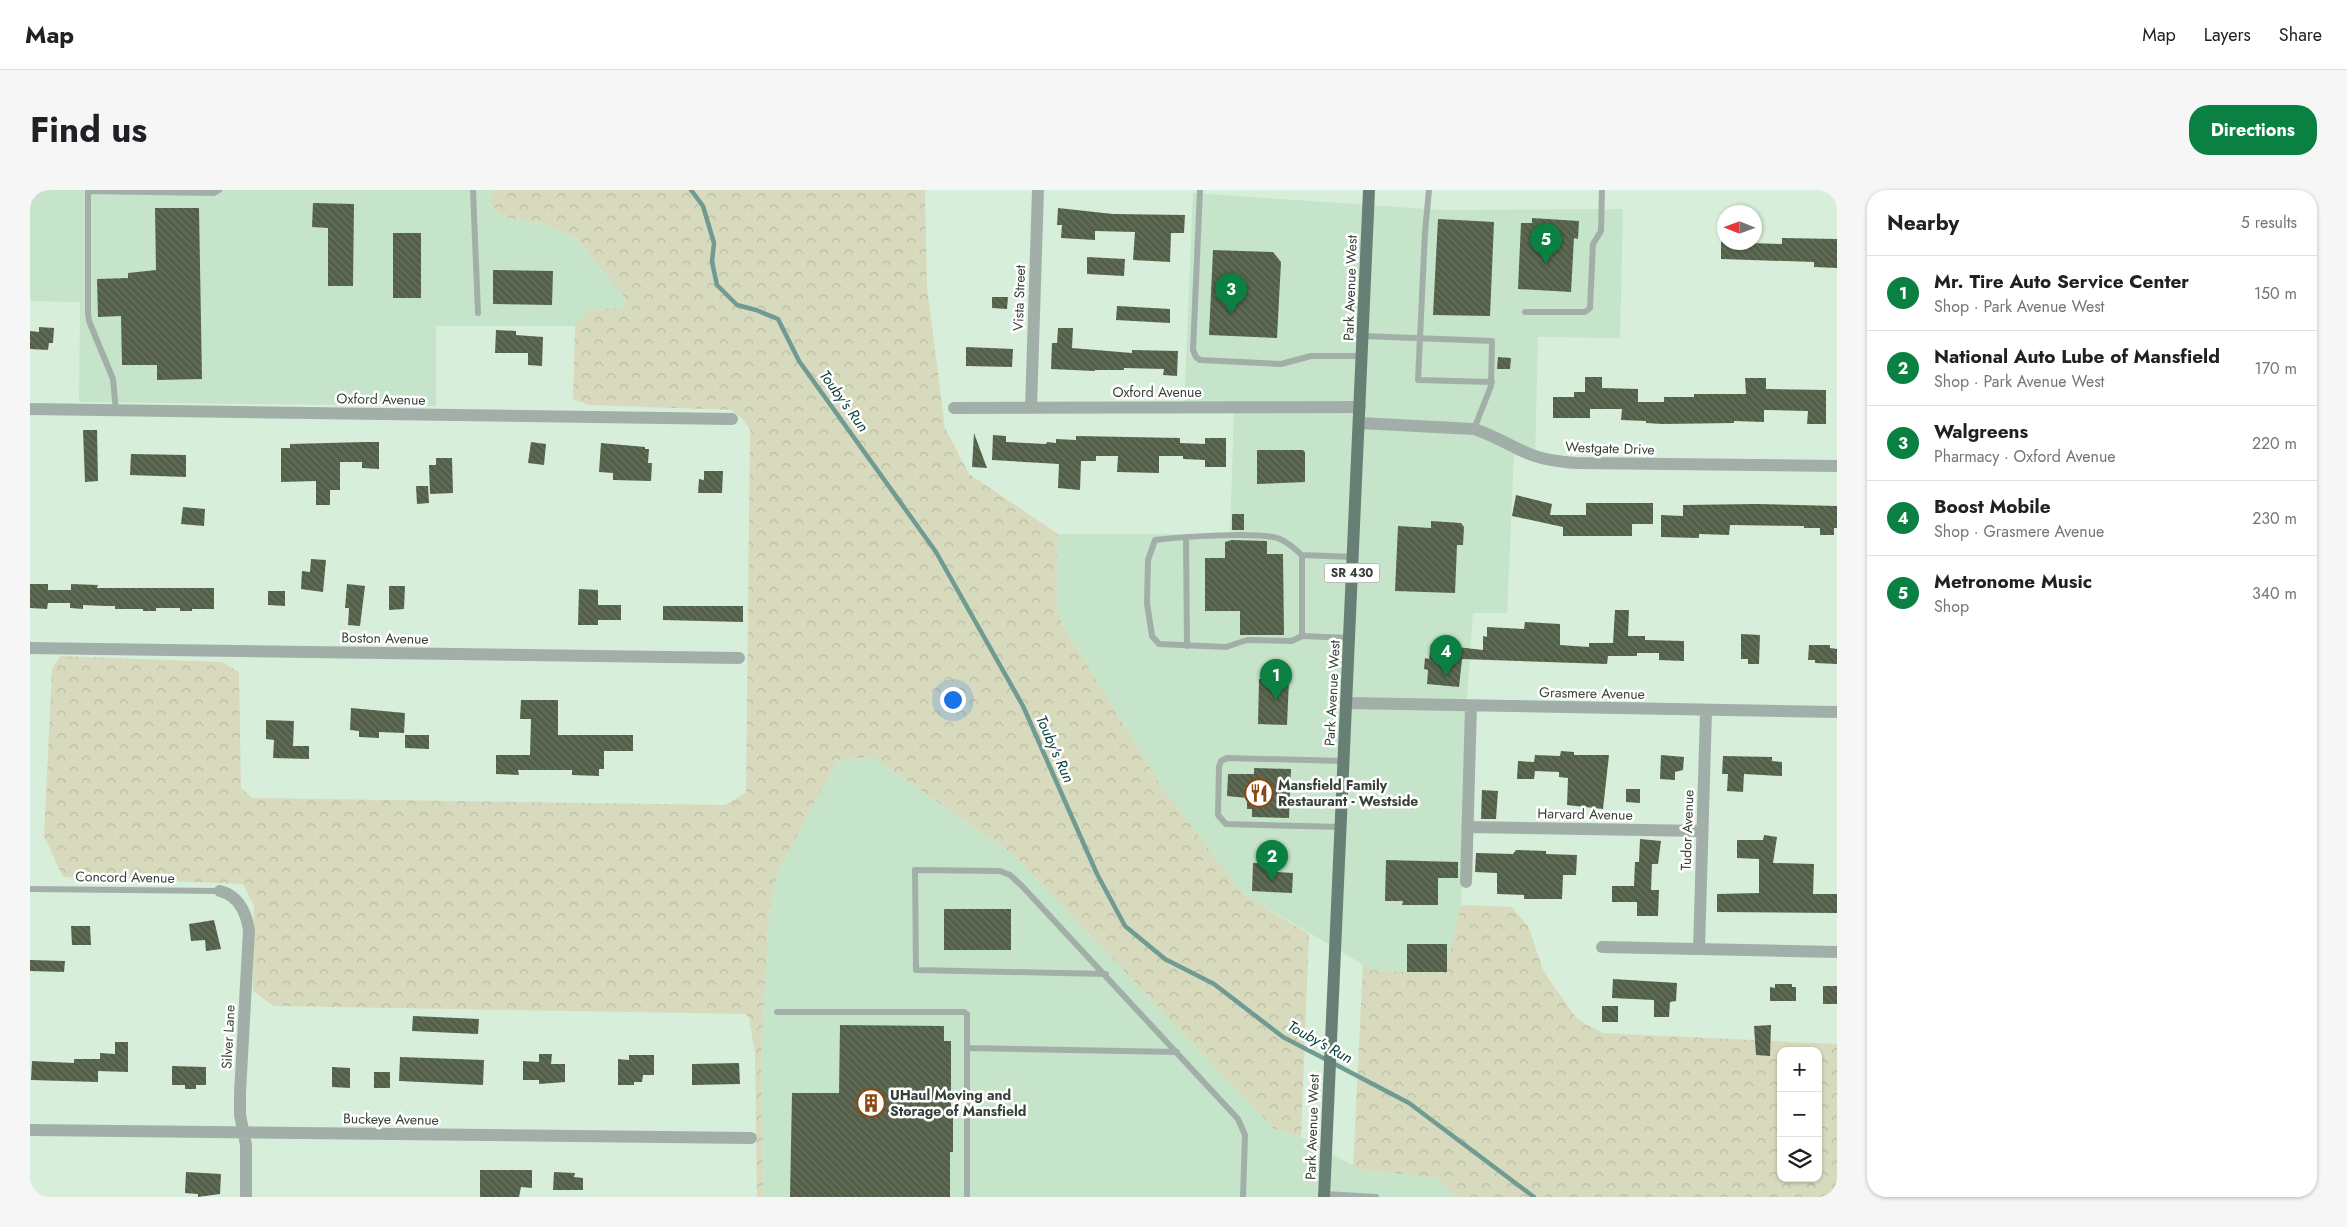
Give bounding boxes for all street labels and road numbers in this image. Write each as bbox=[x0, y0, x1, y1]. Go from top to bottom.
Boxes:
street label: Park Avenue West bbox=[1338, 234, 1362, 341]
street label: Vista Street bbox=[1008, 264, 1030, 331]
street label: Oxford Avenue bbox=[1112, 382, 1202, 402]
street label: Oxford Avenue bbox=[336, 388, 426, 410]
street label: Westgate Drive bbox=[1565, 436, 1655, 460]
road number: SR 430 bbox=[1324, 563, 1380, 582]
street label: Boston Avenue bbox=[341, 627, 429, 649]
street label: Park Avenue West bbox=[1319, 639, 1345, 746]
street label: Grasmere Avenue bbox=[1539, 682, 1645, 704]
street label: Tudor Avenue bbox=[1676, 789, 1698, 871]
street label: Harvard Avenue bbox=[1537, 803, 1633, 825]
street label: Concord Avenue bbox=[75, 866, 175, 888]
street label: Silver Lane bbox=[216, 1004, 240, 1070]
street label: Park Avenue West bbox=[1300, 1073, 1324, 1180]
street label: Buckeye Avenue bbox=[343, 1108, 439, 1130]

